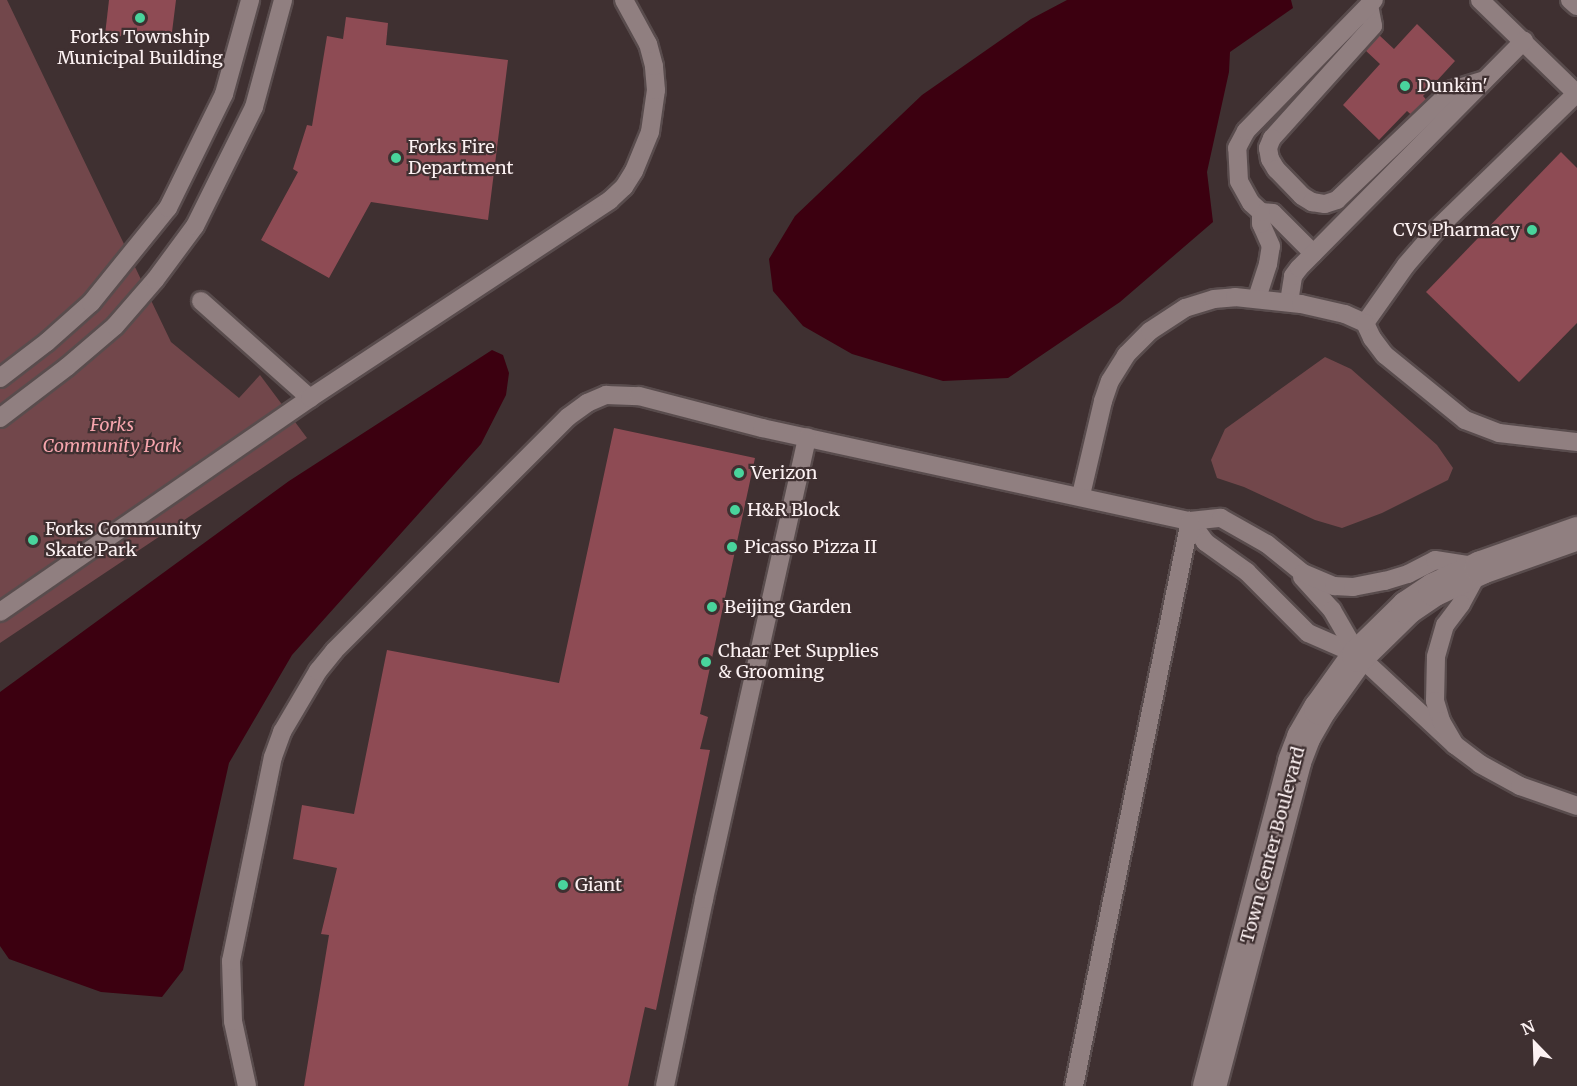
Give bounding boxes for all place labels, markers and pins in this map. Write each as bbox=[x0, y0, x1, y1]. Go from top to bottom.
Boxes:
marker: Forks Township Municipal Building bbox=[133, 11, 147, 25]
place label: Forks Township Municipal Building bbox=[57, 27, 223, 70]
place label: Dunkin' bbox=[1417, 75, 1488, 97]
marker: Dunkin' bbox=[1398, 79, 1412, 93]
place label: Forks Fire Department bbox=[408, 137, 513, 180]
marker: Forks Fire Department bbox=[389, 151, 403, 165]
place label: CVS Pharmacy bbox=[1393, 219, 1520, 241]
marker: CVS Pharmacy bbox=[1525, 223, 1539, 237]
place label: Verizon bbox=[751, 462, 817, 484]
marker: Verizon bbox=[732, 466, 746, 480]
place label: H&R Block bbox=[747, 499, 840, 521]
marker: H&R Block bbox=[728, 503, 742, 517]
place label: Forks Community Skate Park bbox=[45, 519, 202, 562]
marker: Forks Community Skate Park bbox=[26, 533, 40, 547]
place label: Picasso Pizza II bbox=[744, 536, 877, 558]
marker: Picasso Pizza II bbox=[725, 540, 739, 554]
place label: Beijing Garden bbox=[724, 596, 852, 618]
marker: Beijing Garden bbox=[705, 600, 719, 614]
place label: Chaar Pet Supplies & Grooming bbox=[718, 641, 879, 684]
marker: Chaar Pet Supplies & Grooming bbox=[699, 655, 713, 669]
place label: Giant bbox=[575, 874, 622, 896]
marker: Giant bbox=[556, 878, 570, 892]

